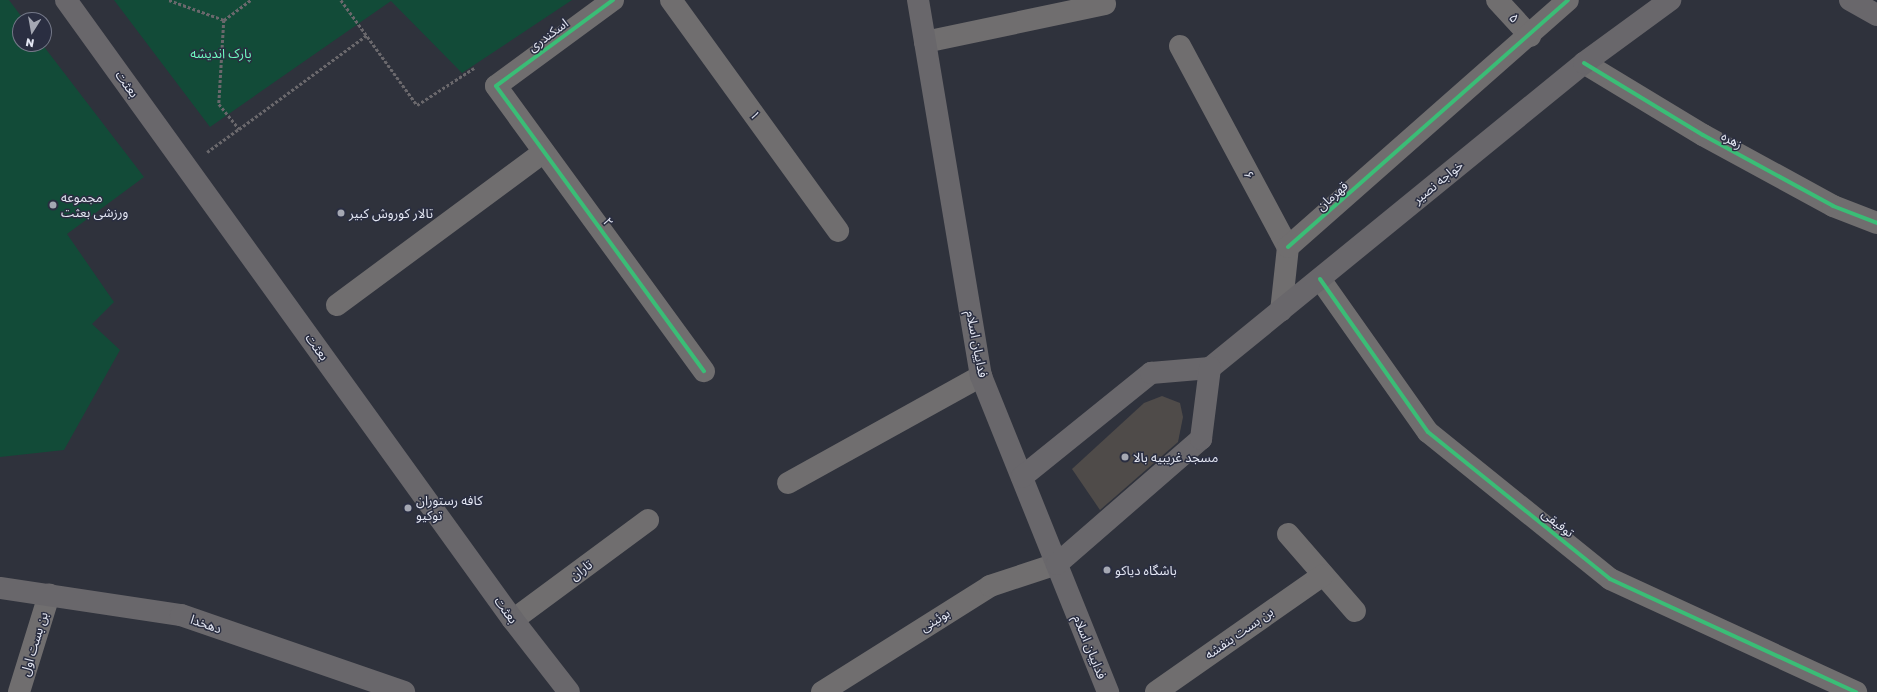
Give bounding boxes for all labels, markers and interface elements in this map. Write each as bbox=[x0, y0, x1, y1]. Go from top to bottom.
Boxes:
street label: ۵ bbox=[1506, 10, 1522, 26]
north arrow bbox=[12, 12, 52, 52]
street label: اسکندری bbox=[525, 15, 571, 55]
text: N bbox=[24, 36, 35, 50]
park label: پارک اندیشه bbox=[190, 45, 252, 61]
street label: بعثت bbox=[112, 68, 142, 100]
street label: ۱ bbox=[747, 107, 763, 123]
street label: زهره bbox=[1719, 128, 1745, 152]
street label: خواجه نصیر bbox=[1410, 157, 1466, 207]
street label: ۶ bbox=[1240, 168, 1258, 182]
street label: قهرمان bbox=[1313, 178, 1351, 214]
place label: مجموعه ورزشی بعثت bbox=[61, 190, 128, 221]
marker: مجموعه ورزشی بعثت bbox=[48, 200, 58, 210]
place label: تالار کوروش کبیر bbox=[349, 205, 433, 221]
marker: تالار کوروش کبیر bbox=[336, 208, 346, 218]
street label: ۲ bbox=[600, 214, 616, 230]
street label: فداییان اسلام bbox=[963, 309, 991, 379]
street label: بعثت bbox=[302, 331, 332, 363]
place label: مسجد غریبیه بالا bbox=[1133, 449, 1218, 465]
marker: مسجد غریبیه بالا bbox=[1120, 452, 1130, 462]
place label: کافه رستوران توکیو bbox=[416, 493, 483, 524]
marker: کافه رستوران توکیو bbox=[403, 503, 413, 513]
street label: توفیقی bbox=[1539, 506, 1577, 540]
street label: تاران bbox=[567, 557, 595, 583]
place label: باشگاه دیاکو bbox=[1115, 562, 1177, 578]
marker: باشگاه دیاکو bbox=[1102, 565, 1112, 575]
street label: بعثت bbox=[491, 594, 521, 626]
street label: بن بست بنفشه bbox=[1202, 604, 1276, 662]
street label: بوئینی bbox=[917, 605, 953, 635]
street label: بن بست اول bbox=[17, 610, 51, 678]
street label: دهخدا bbox=[188, 611, 224, 637]
street label: فداییان اسلام bbox=[1070, 613, 1110, 681]

